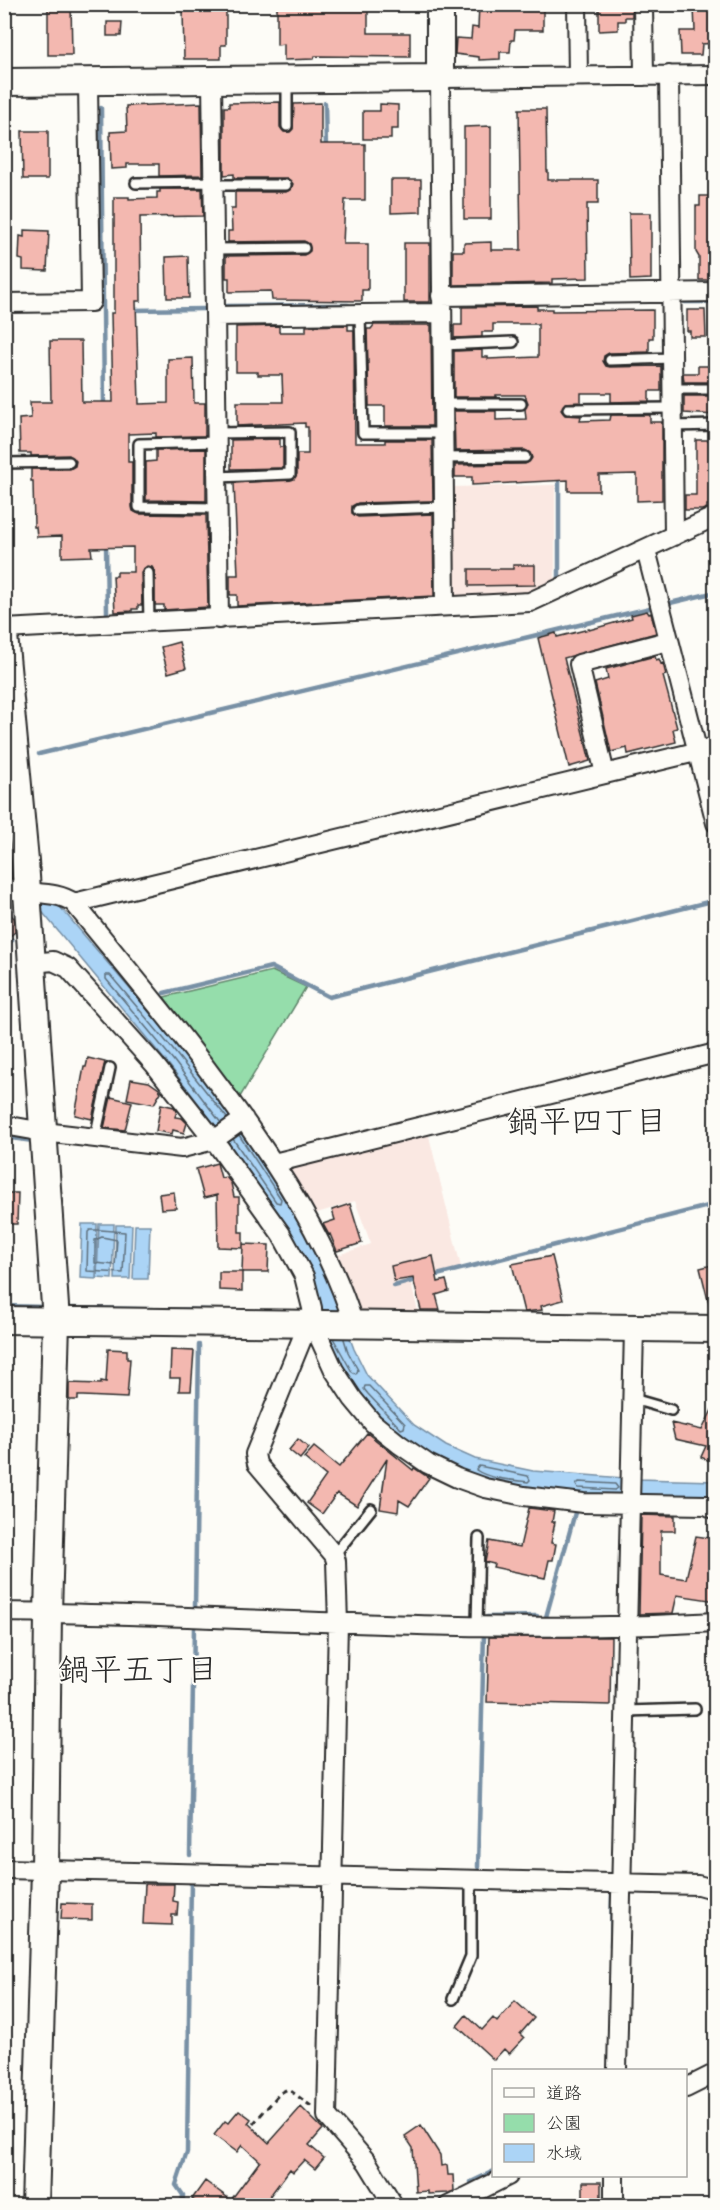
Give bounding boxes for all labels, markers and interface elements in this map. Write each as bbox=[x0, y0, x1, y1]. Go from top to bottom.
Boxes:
district label: 鍋平四丁目 bbox=[507, 1101, 667, 1142]
district label: 鍋平五丁目 bbox=[58, 1649, 218, 1690]
legend bbox=[492, 2069, 687, 2177]
text: 道路 bbox=[546, 2082, 582, 2104]
text: 公園 bbox=[546, 2112, 582, 2134]
text: 水域 bbox=[546, 2142, 582, 2164]

